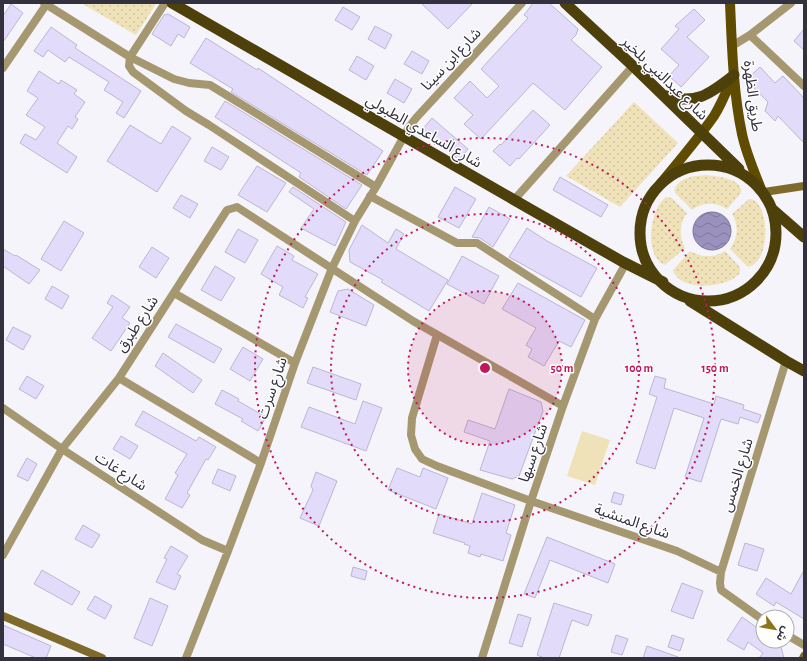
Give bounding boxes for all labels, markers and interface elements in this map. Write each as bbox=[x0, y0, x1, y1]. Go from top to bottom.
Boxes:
street label: شارع ابن سينا bbox=[419, 25, 487, 96]
street label: شارع عبدالنبي بلخير bbox=[615, 33, 711, 126]
street label: طريق الظهرة bbox=[739, 59, 764, 133]
street label: شارع الساعدي الطبولي bbox=[361, 92, 484, 174]
street label: شارع طبرق bbox=[114, 293, 165, 357]
street label: شارع سرت bbox=[255, 355, 294, 422]
centre of rings bbox=[478, 361, 492, 375]
text: 50 m bbox=[551, 362, 574, 374]
text: 100 m bbox=[625, 362, 653, 374]
text: 150 m bbox=[701, 362, 729, 374]
street label: شارع سبها bbox=[517, 422, 554, 486]
street label: شارع الخمس bbox=[719, 436, 760, 515]
street label: شارع غات bbox=[90, 449, 150, 497]
street label: شارع المنشية bbox=[591, 502, 672, 545]
north arrow bbox=[755, 609, 795, 649]
text: ش bbox=[774, 624, 792, 643]

